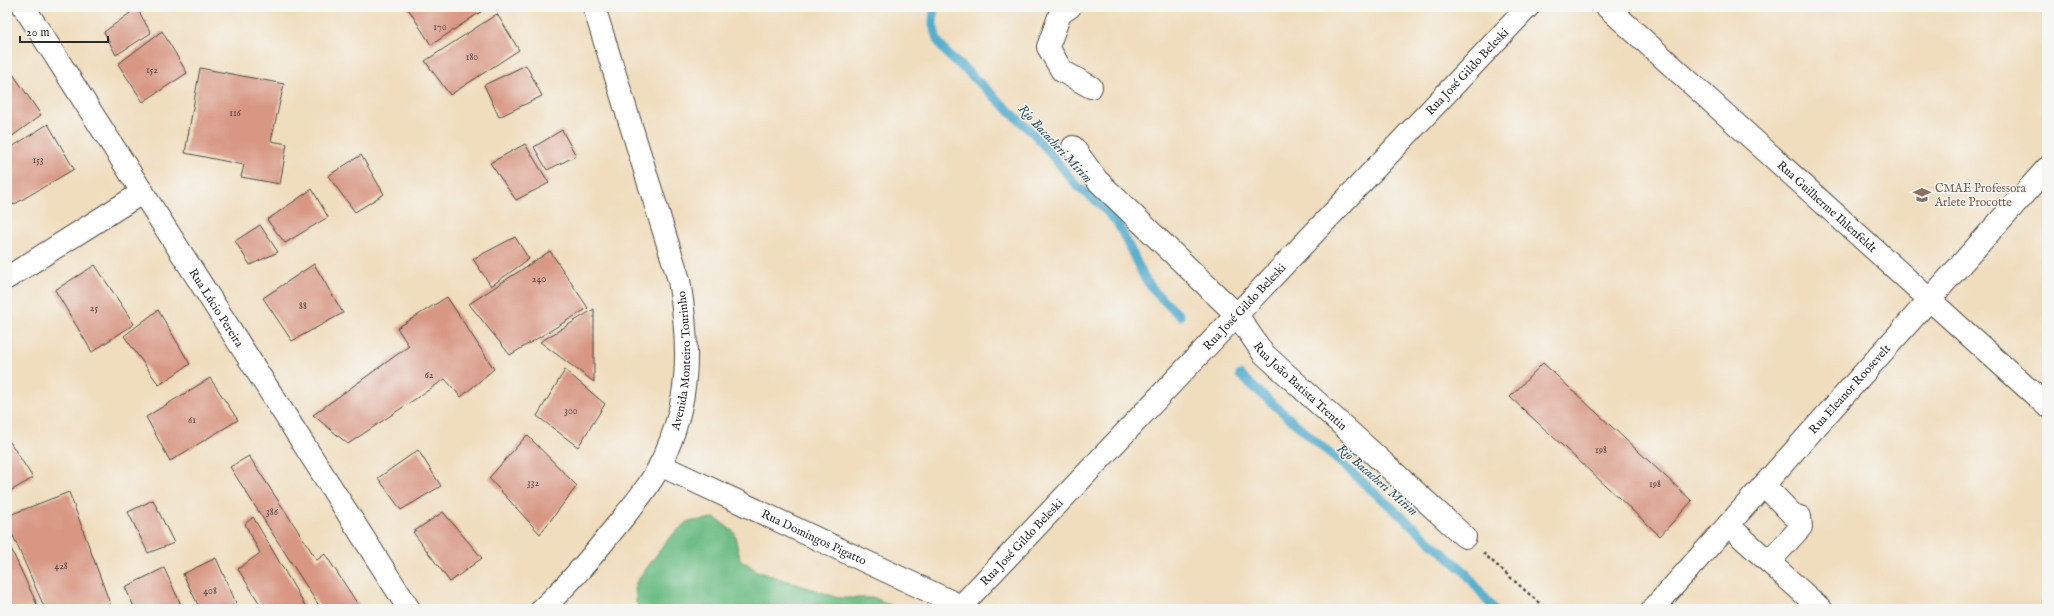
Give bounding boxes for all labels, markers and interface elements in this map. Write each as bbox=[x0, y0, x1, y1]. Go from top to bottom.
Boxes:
scale bar bbox=[20, 18, 108, 44]
house number: 170 bbox=[433, 21, 447, 34]
text: 20 m bbox=[26, 25, 49, 40]
street label: Rua José Gildo Beleski bbox=[1423, 25, 1512, 118]
house number: 180 bbox=[466, 51, 478, 64]
house number: 152 bbox=[146, 64, 158, 77]
water label: Rio Bacacheri Mirim bbox=[1014, 101, 1096, 187]
house number: 116 bbox=[229, 107, 242, 120]
house number: 153 bbox=[32, 154, 44, 167]
street label: Rua Guilherme Ihlenfeldt bbox=[1774, 158, 1880, 256]
place label: CMAE Professora Arlete Procotte bbox=[1934, 181, 2027, 210]
school or university icon: CMAE Professora Arlete Procotte bbox=[1912, 185, 1932, 205]
street label: Rua José Gildo Beleski bbox=[1200, 261, 1289, 354]
street label: Rua Lúcio Pereira bbox=[185, 266, 247, 351]
house number: 240 bbox=[532, 273, 546, 286]
street label: Avenida Monteiro Tourinho bbox=[668, 290, 694, 433]
house number: 88 bbox=[299, 300, 307, 313]
house number: 25 bbox=[90, 302, 99, 315]
street label: Rua João Batista Trentin bbox=[1250, 339, 1350, 434]
street label: Rua Eleanor Roosevelt bbox=[1806, 341, 1894, 437]
house number: 62 bbox=[425, 369, 434, 382]
house number: 300 bbox=[564, 405, 578, 418]
house number: 61 bbox=[188, 414, 196, 427]
water label: Rio Bacacheri Mirim bbox=[1333, 440, 1421, 520]
house number: 198 bbox=[1595, 444, 1607, 457]
house number: 332 bbox=[527, 477, 539, 490]
house number: 198 bbox=[1649, 478, 1661, 491]
street label: Rua José Gildo Beleski bbox=[977, 496, 1067, 589]
house number: 386 bbox=[266, 506, 279, 519]
street label: Rua Domingos Pigatto bbox=[759, 507, 869, 569]
house number: 428 bbox=[54, 560, 68, 573]
house number: 408 bbox=[203, 585, 217, 598]

